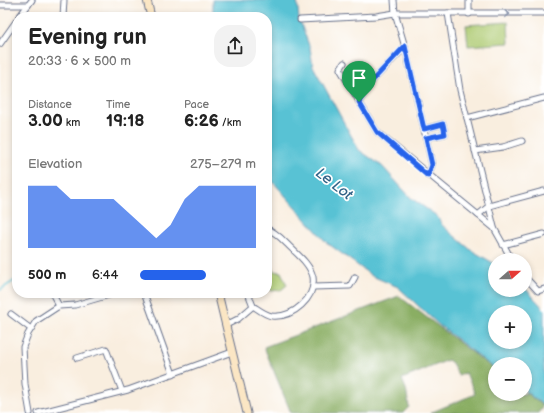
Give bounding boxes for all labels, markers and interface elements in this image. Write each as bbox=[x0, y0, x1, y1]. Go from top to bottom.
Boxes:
one-way arrow bbox=[504, 10, 510, 18]
text: Evening run bbox=[28, 24, 147, 51]
button: share bbox=[214, 25, 256, 67]
text: 20:33 · 6 × 500 m bbox=[28, 53, 131, 69]
pin bbox=[342, 61, 376, 102]
icon: arrive bbox=[348, 67, 370, 89]
text: Distance bbox=[28, 98, 72, 111]
text: Time bbox=[106, 98, 130, 111]
text: Pace bbox=[184, 98, 209, 111]
text: 3.00 bbox=[28, 111, 63, 131]
text: 19:18 bbox=[106, 111, 145, 131]
text: 6:26 bbox=[184, 111, 219, 131]
text: km bbox=[63, 116, 80, 129]
text: /km bbox=[219, 116, 241, 129]
text: Elevation bbox=[28, 156, 82, 172]
text: 275–279 m bbox=[190, 156, 256, 172]
water label: Le Lot bbox=[312, 164, 357, 205]
north arrow bbox=[488, 253, 532, 297]
map controls bbox=[488, 253, 532, 401]
text: 500 m bbox=[28, 267, 66, 283]
text: 6:44 bbox=[92, 267, 118, 283]
button: + bbox=[488, 305, 532, 349]
button: − bbox=[488, 357, 532, 401]

